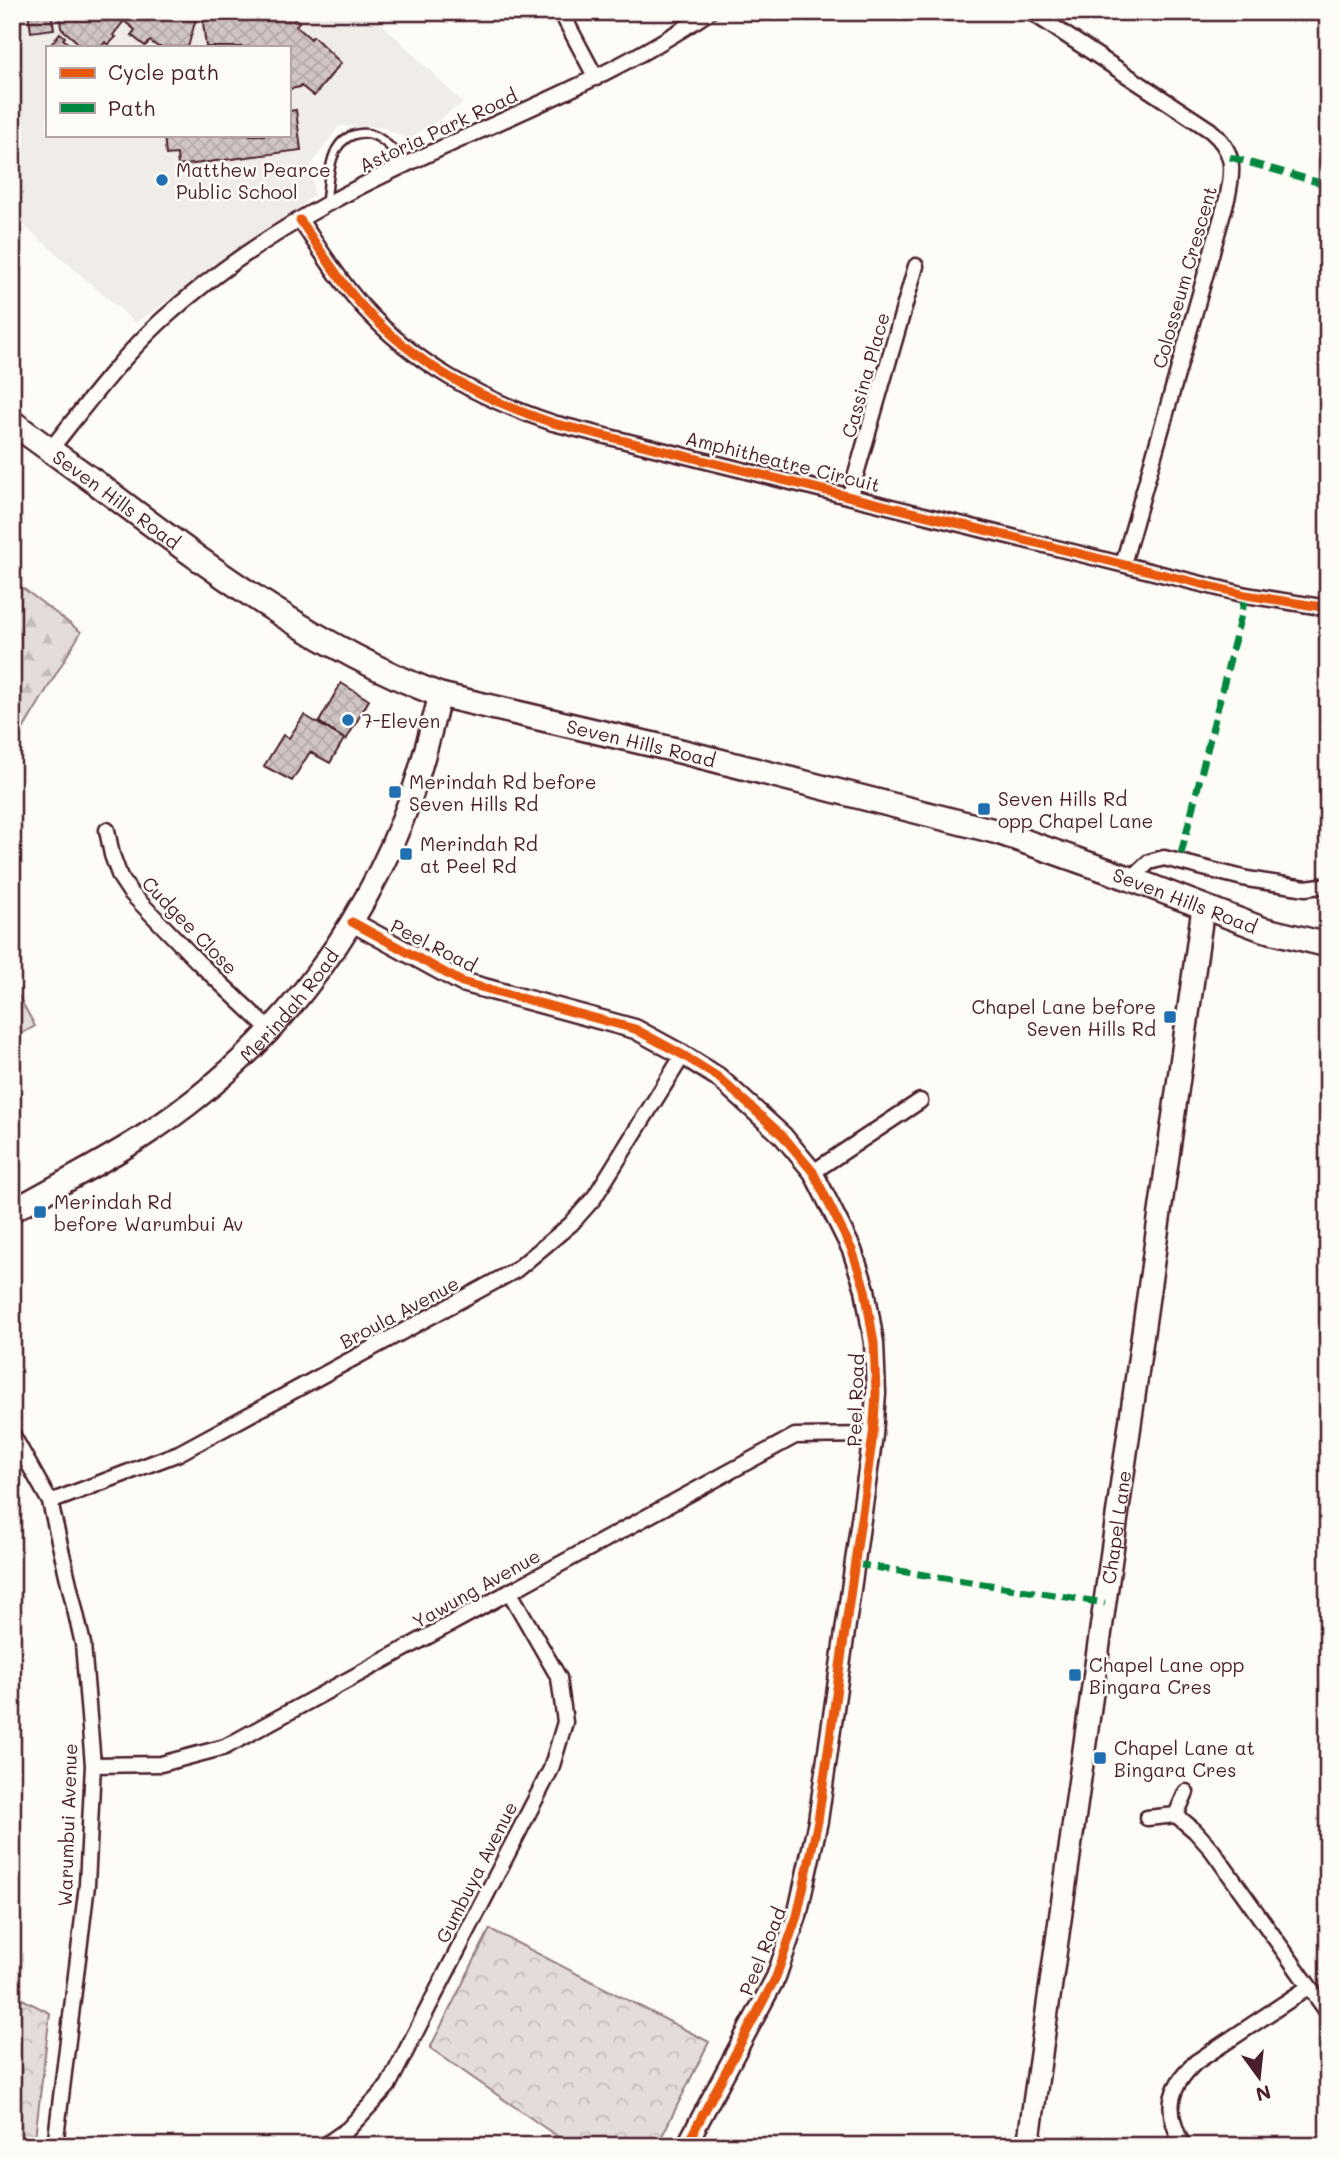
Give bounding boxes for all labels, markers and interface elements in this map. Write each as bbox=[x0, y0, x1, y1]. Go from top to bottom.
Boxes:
legend bbox=[46, 46, 290, 136]
text: Cycle path bbox=[108, 58, 218, 85]
street label: Astoria Park Road bbox=[355, 82, 521, 178]
text: Path bbox=[108, 94, 155, 121]
place label: Matthew Pearce Public School bbox=[176, 157, 331, 204]
marker: Matthew Pearce Public School bbox=[154, 172, 170, 188]
street label: Colosseum Crescent bbox=[1146, 183, 1222, 371]
street label: Cassina Place bbox=[835, 309, 895, 441]
street label: Amphitheatre Circuit bbox=[683, 425, 883, 497]
street label: Seven Hills Road bbox=[48, 444, 186, 554]
place label: 7-Eleven bbox=[362, 708, 440, 733]
marker: 7-Eleven bbox=[340, 712, 356, 728]
street label: Seven Hills Road bbox=[564, 712, 718, 772]
place label: Merindah Rd before Seven Hills Rd bbox=[409, 769, 597, 816]
marker: Merindah Rd before Seven Hills Rd bbox=[387, 784, 403, 800]
place label: Seven Hills Rd opp Chapel Lane bbox=[998, 786, 1153, 833]
marker: Seven Hills Rd opp Chapel Lane bbox=[976, 801, 992, 817]
place label: Merindah Rd at Peel Rd bbox=[420, 831, 538, 878]
marker: Merindah Rd at Peel Rd bbox=[398, 846, 414, 862]
street label: Seven Hills Road bbox=[1110, 861, 1261, 939]
street label: Cudgee Close bbox=[137, 871, 243, 979]
street label: Peel Road bbox=[387, 913, 481, 977]
street label: Merindah Road bbox=[234, 943, 343, 1067]
place label: Chapel Lane before Seven Hills Rd bbox=[972, 994, 1156, 1041]
marker: Chapel Lane before Seven Hills Rd bbox=[1162, 1009, 1178, 1025]
place label: Merindah Rd before Warumbui Av bbox=[54, 1189, 243, 1236]
marker: Merindah Rd before Warumbui Av bbox=[32, 1204, 48, 1220]
street label: Broula Avenue bbox=[335, 1270, 463, 1354]
street label: Peel Road bbox=[841, 1353, 869, 1447]
street label: Chapel Lane bbox=[1095, 1469, 1136, 1586]
street label: Yawung Avenue bbox=[407, 1542, 545, 1634]
place label: Chapel Lane opp Bingara Cres bbox=[1089, 1652, 1244, 1699]
marker: Chapel Lane opp Bingara Cres bbox=[1067, 1667, 1083, 1683]
place label: Chapel Lane at Bingara Cres bbox=[1114, 1735, 1255, 1782]
street label: Warumbui Avenue bbox=[52, 1743, 82, 1907]
marker: Chapel Lane at Bingara Cres bbox=[1092, 1750, 1108, 1766]
street label: Gumbuya Avenue bbox=[430, 1797, 522, 1947]
street label: Peel Road bbox=[733, 1903, 791, 1999]
north arrow bbox=[1224, 2042, 1294, 2112]
text: N bbox=[1253, 2080, 1274, 2108]

